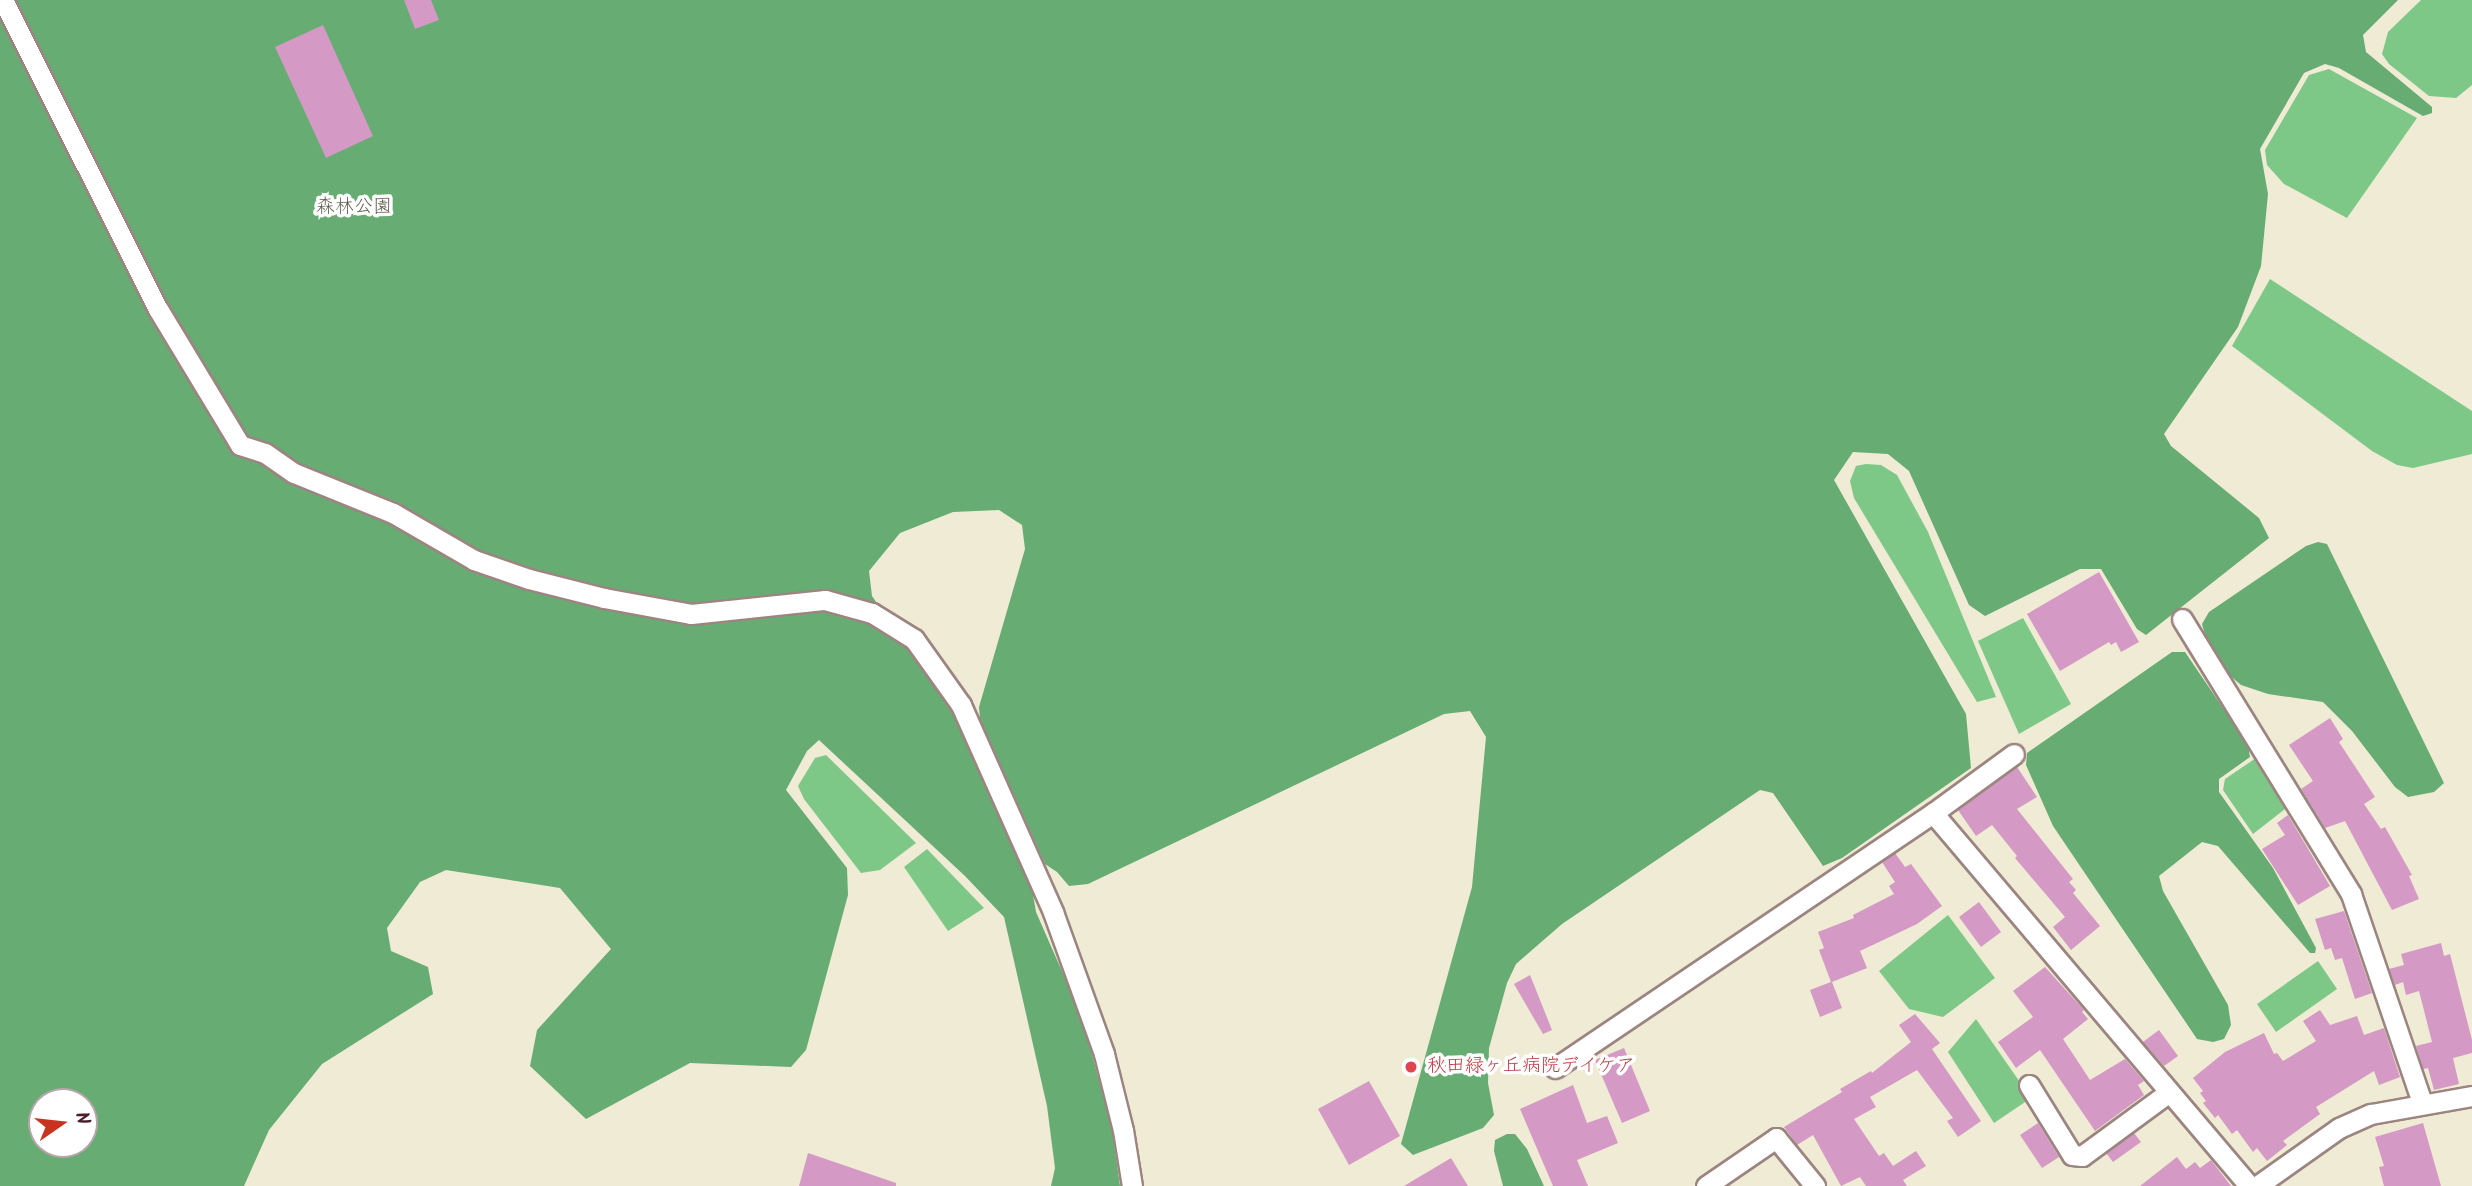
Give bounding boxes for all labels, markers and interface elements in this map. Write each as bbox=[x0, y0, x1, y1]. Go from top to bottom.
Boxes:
park label: 森林公園 bbox=[316, 197, 392, 219]
place label: 秋田緑ヶ丘病院デイケア bbox=[1427, 1056, 1636, 1078]
marker: 秋田緑ヶ丘病院デイケア bbox=[1401, 1057, 1421, 1077]
north arrow bbox=[28, 1088, 98, 1158]
text: N bbox=[65, 1109, 97, 1128]

